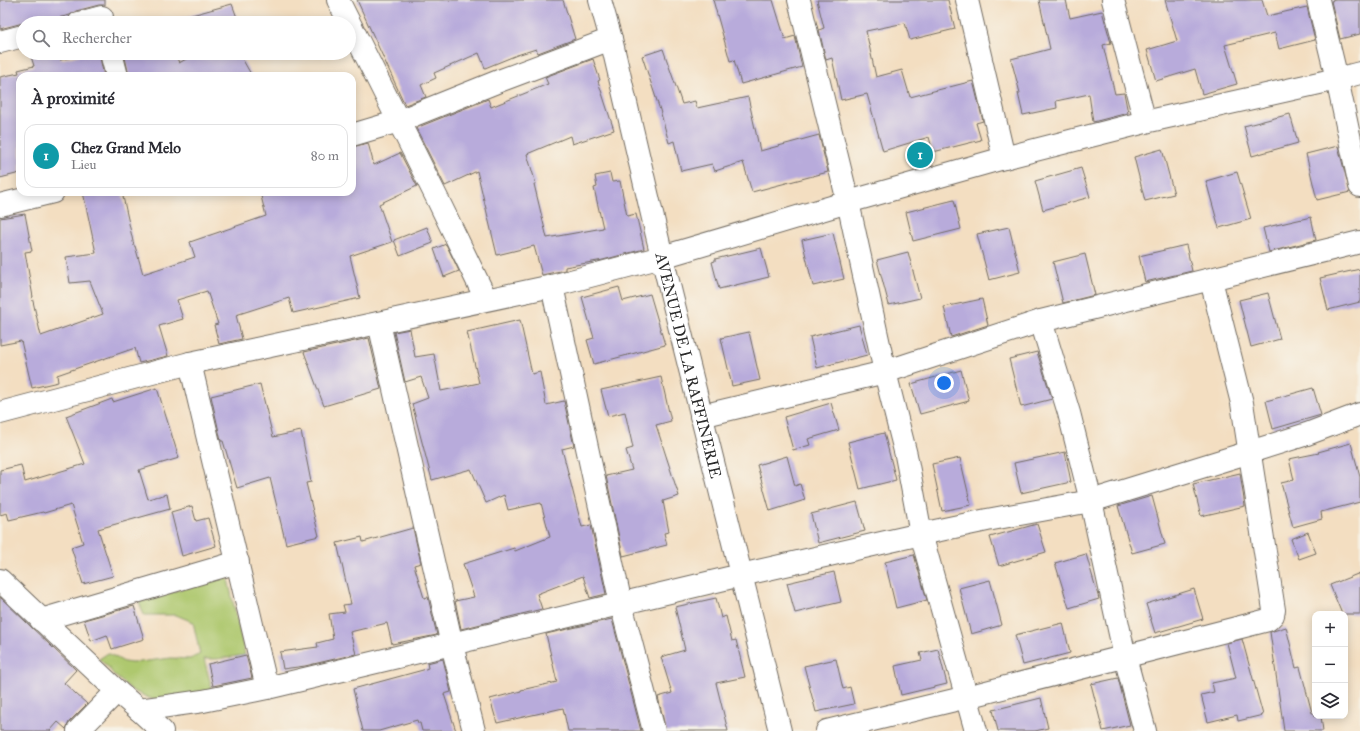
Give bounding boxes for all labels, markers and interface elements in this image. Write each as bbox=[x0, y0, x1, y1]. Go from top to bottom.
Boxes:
search box bbox=[16, 16, 356, 60]
icon: search bbox=[30, 27, 52, 49]
text: Rechercher bbox=[62, 29, 132, 47]
text: À proximité bbox=[32, 88, 115, 109]
text: Chez Grand Melo bbox=[71, 139, 181, 157]
pin: 1 bbox=[907, 140, 933, 170]
text: 1 bbox=[43, 148, 49, 164]
text: 80 m bbox=[311, 148, 339, 164]
text: Lieu bbox=[71, 157, 96, 173]
street label: AVENUE DE LA RAFFINERIE bbox=[652, 250, 726, 480]
your location bbox=[934, 373, 954, 393]
map controls bbox=[1312, 611, 1348, 719]
button: + bbox=[1312, 611, 1348, 647]
button: − bbox=[1312, 647, 1348, 683]
button: layers bbox=[1312, 683, 1348, 719]

